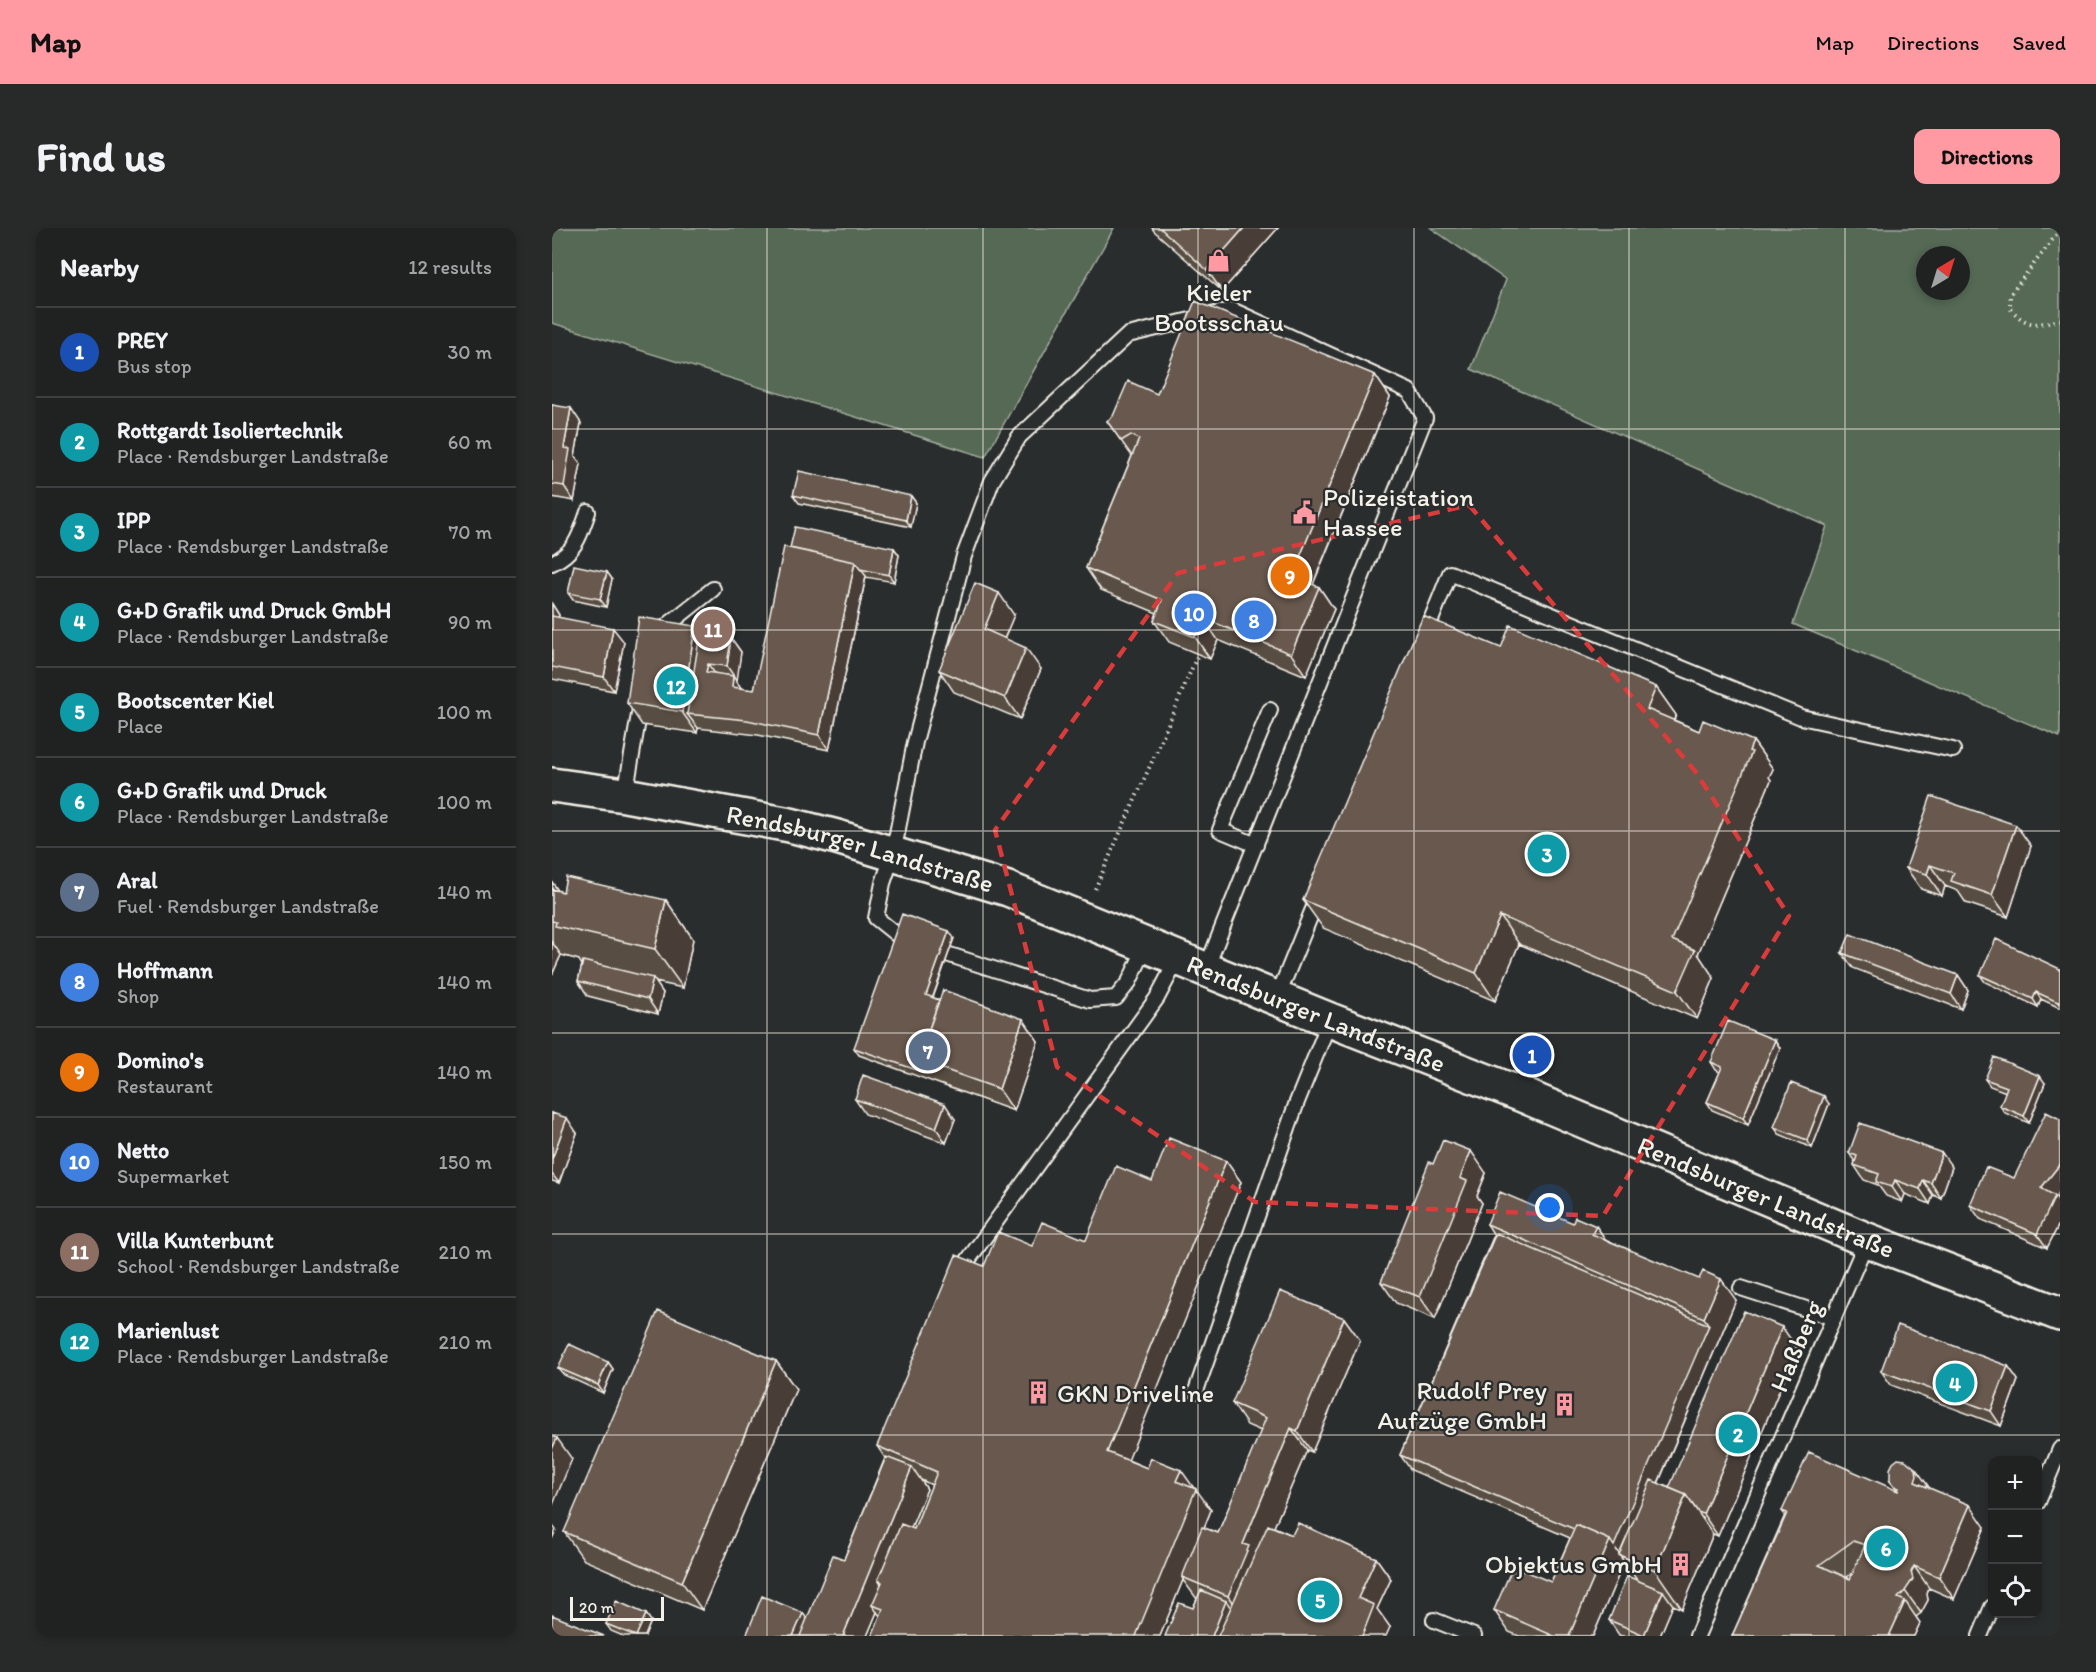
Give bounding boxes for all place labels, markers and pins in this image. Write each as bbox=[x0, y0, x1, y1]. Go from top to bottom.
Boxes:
shop icon: Kieler Bootsschau bbox=[1206, 248, 1232, 274]
place label: Kieler Bootsschau bbox=[1154, 276, 1284, 338]
place label: Polizeistation Hassee bbox=[1323, 481, 1474, 543]
public building icon: Polizeistation Hassee bbox=[1292, 499, 1318, 525]
pin: 9 bbox=[1270, 554, 1310, 598]
pin: 10 bbox=[1174, 590, 1214, 636]
pin: 8 bbox=[1234, 598, 1274, 642]
pin: 11 bbox=[694, 606, 732, 652]
pin: 12 bbox=[656, 664, 696, 708]
pin: 3 bbox=[1528, 832, 1566, 876]
pin: 7 bbox=[908, 1028, 947, 1074]
pin: 1 bbox=[1512, 1032, 1552, 1078]
pin: 4 bbox=[1936, 1360, 1974, 1406]
place label: Rudolf Prey Aufzüge GmbH bbox=[1377, 1374, 1547, 1436]
place label: GKN Driveline bbox=[1057, 1377, 1214, 1409]
building icon: GKN Driveline bbox=[1026, 1380, 1052, 1406]
building icon: Rudolf Prey Aufzüge GmbH bbox=[1552, 1392, 1578, 1418]
pin: 2 bbox=[1718, 1412, 1758, 1456]
pin: 6 bbox=[1866, 1526, 1906, 1570]
place label: Objektus GmbH bbox=[1485, 1548, 1662, 1580]
building icon: Objektus GmbH bbox=[1667, 1551, 1693, 1577]
pin: 5 bbox=[1300, 1578, 1340, 1622]

